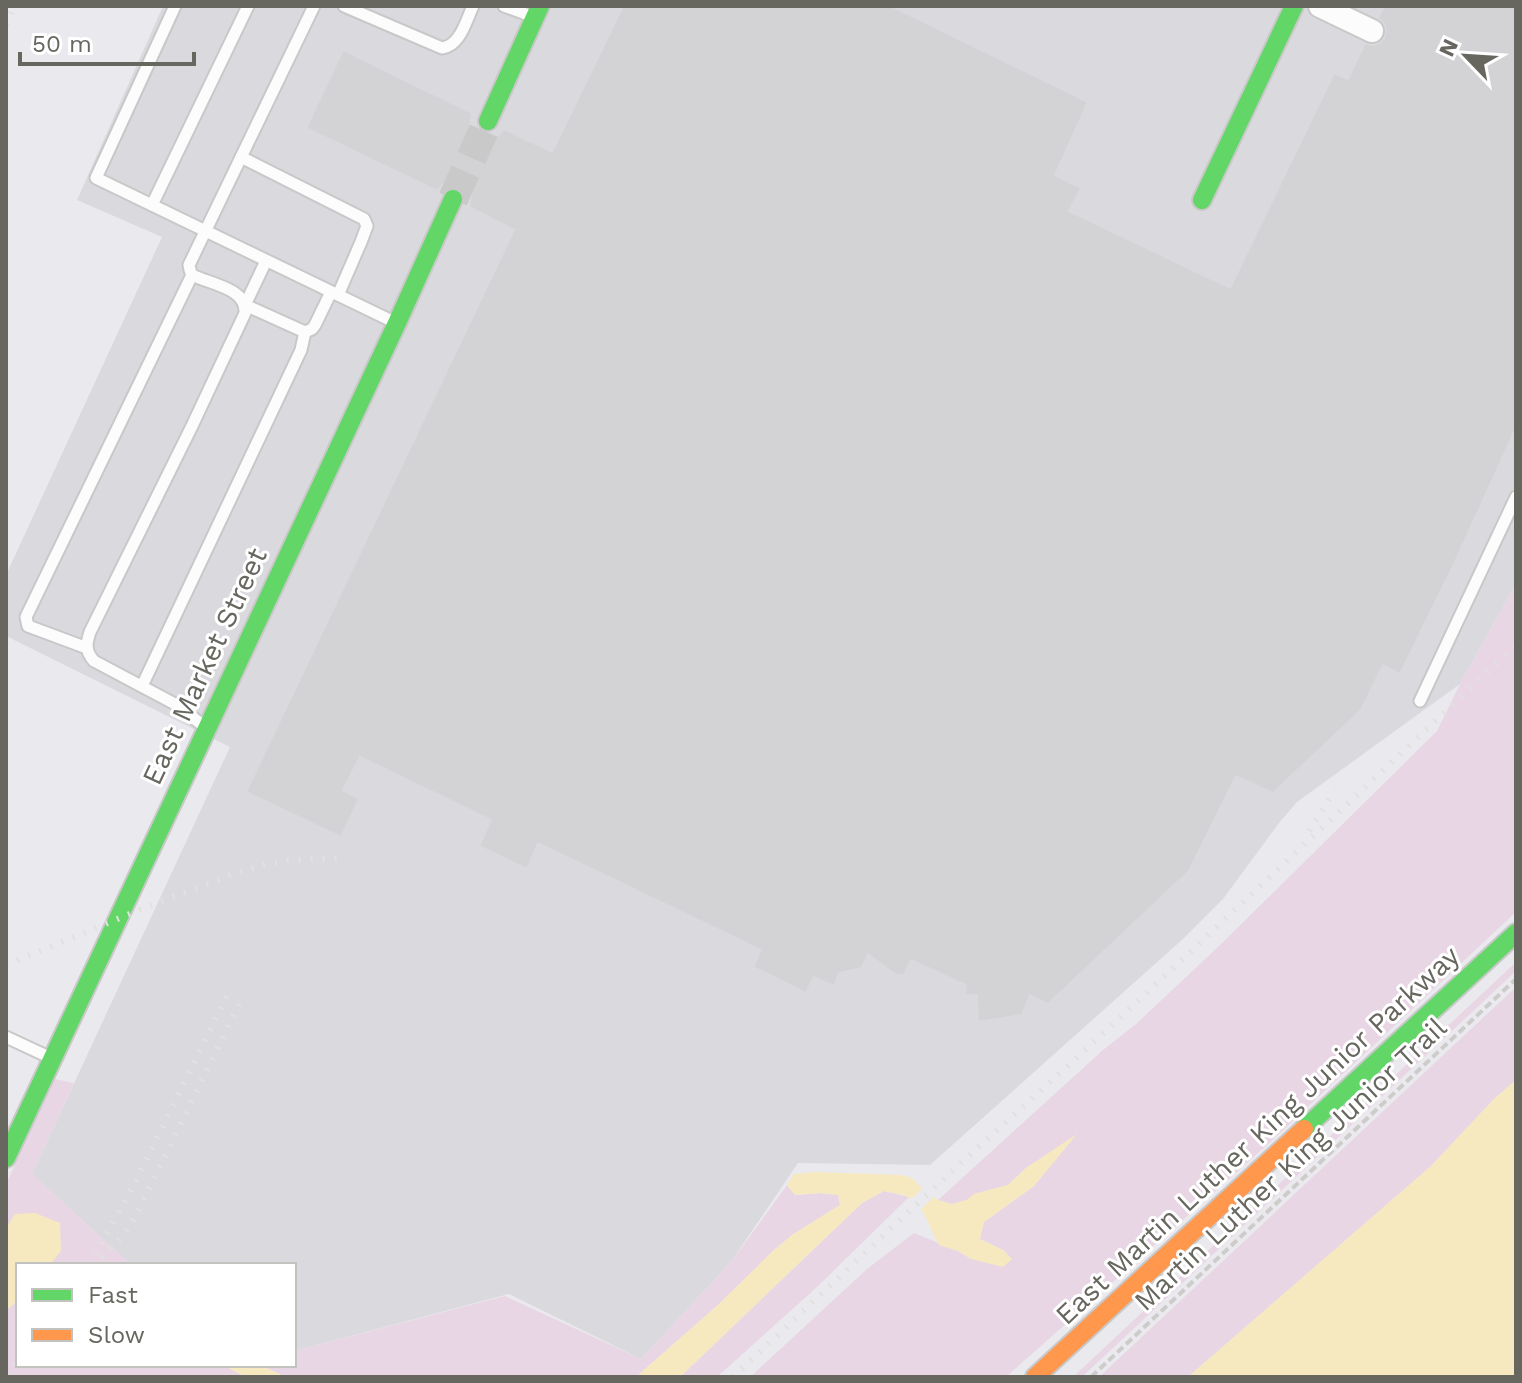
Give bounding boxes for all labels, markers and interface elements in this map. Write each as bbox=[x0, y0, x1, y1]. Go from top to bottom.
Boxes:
scale bar bbox=[20, 16, 194, 66]
north arrow bbox=[1426, 16, 1506, 96]
text: 50 m bbox=[32, 30, 92, 58]
text: N bbox=[1434, 35, 1463, 60]
street label: East Market Street bbox=[135, 542, 274, 790]
street label: East Martin Luther King Junior Parkway bbox=[1049, 939, 1466, 1331]
street label: Martin Luther King Junior Trail bbox=[1128, 1011, 1453, 1318]
legend bbox=[16, 1263, 296, 1367]
text: Fast bbox=[88, 1281, 138, 1309]
text: Slow bbox=[88, 1321, 145, 1349]

